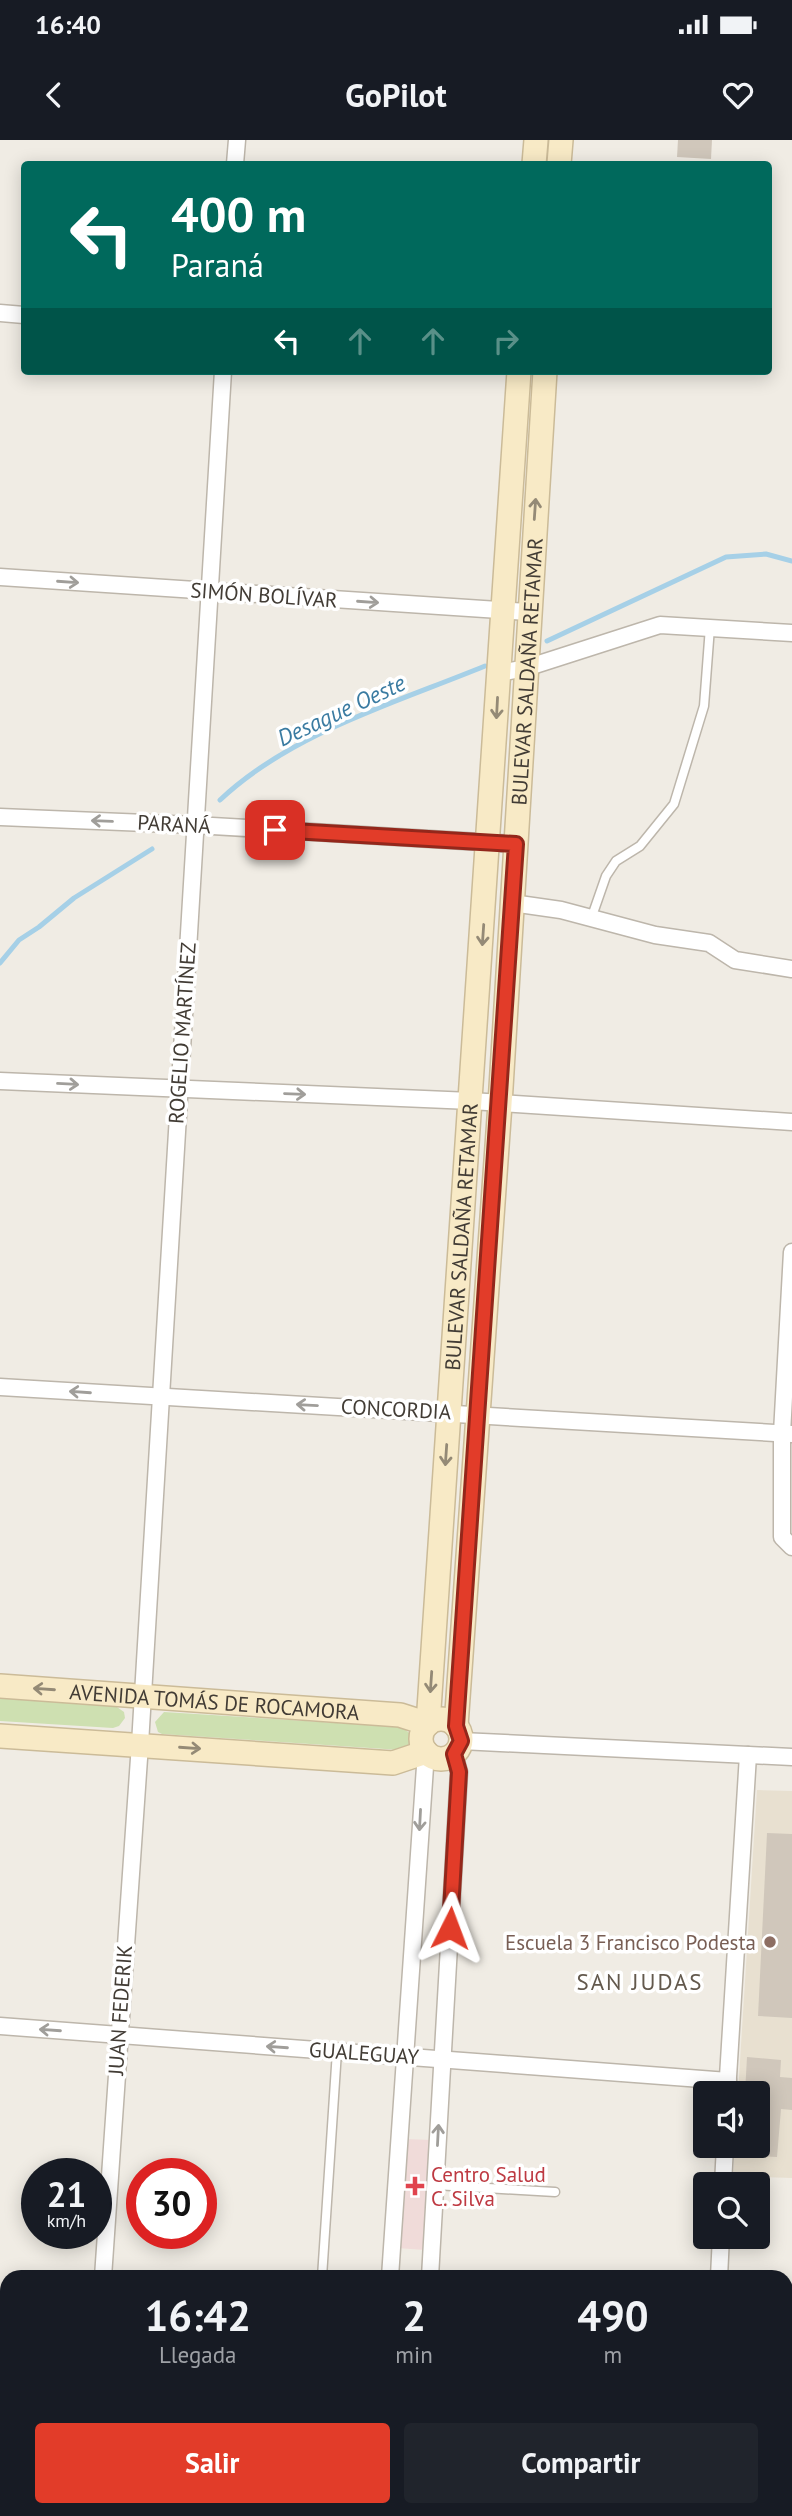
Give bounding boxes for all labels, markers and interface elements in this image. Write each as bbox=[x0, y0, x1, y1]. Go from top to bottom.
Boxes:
text: 16:40 bbox=[35, 8, 101, 41]
text: GoPilot bbox=[345, 74, 447, 116]
icon: back bbox=[35, 76, 73, 114]
icon: heart bbox=[719, 76, 757, 114]
text: 400 m bbox=[171, 182, 306, 246]
icon: left bbox=[56, 189, 147, 280]
text: Paraná bbox=[171, 244, 264, 286]
icon: left bbox=[268, 322, 306, 360]
icon: ahead bbox=[341, 322, 379, 360]
icon: ahead bbox=[414, 322, 452, 360]
icon: right bbox=[487, 322, 525, 360]
one-way arrow bbox=[529, 498, 542, 521]
street label: BULEVAR SALDAÑA RETAMAR bbox=[505, 537, 548, 806]
one-way arrow bbox=[56, 575, 79, 588]
street label: SIMÓN BOLÍVAR bbox=[190, 576, 338, 614]
one-way arrow bbox=[357, 596, 379, 609]
water label: Desague Oeste bbox=[272, 668, 410, 752]
one-way arrow bbox=[490, 696, 503, 719]
pin bbox=[245, 800, 305, 860]
street label: PARANÁ bbox=[137, 809, 212, 839]
icon: arrive bbox=[256, 811, 294, 849]
one-way arrow bbox=[91, 815, 114, 828]
one-way arrow bbox=[476, 923, 489, 946]
street label: ROGELIO MARTÍNEZ bbox=[162, 941, 202, 1125]
one-way arrow bbox=[56, 1078, 79, 1091]
one-way arrow bbox=[284, 1088, 307, 1101]
street label: BULEVAR SALDAÑA RETAMAR bbox=[438, 1102, 483, 1371]
one-way arrow bbox=[69, 1386, 92, 1399]
street label: CONCORDIA bbox=[340, 1393, 453, 1425]
one-way arrow bbox=[296, 1398, 319, 1411]
one-way arrow bbox=[439, 1443, 452, 1466]
one-way arrow bbox=[424, 1670, 437, 1693]
street label: AVENIDA TOMÁS DE ROCAMORA bbox=[69, 1678, 361, 1726]
one-way arrow bbox=[33, 1682, 56, 1695]
one-way arrow bbox=[179, 1742, 201, 1755]
one-way arrow bbox=[414, 1808, 427, 1831]
position arrow bbox=[413, 1891, 487, 1965]
place label: Escuela 3 Francisco Podesta bbox=[505, 1929, 756, 1956]
marker: Escuela 3 Francisco Podesta bbox=[762, 1934, 778, 1950]
street label: JUAN FEDERIK bbox=[102, 1944, 138, 2077]
district label: SAN JUDAS bbox=[576, 1967, 704, 1996]
one-way arrow bbox=[39, 2023, 62, 2036]
street label: GUALEGUAY bbox=[308, 2036, 420, 2070]
one-way arrow bbox=[266, 2040, 288, 2053]
map controls bbox=[693, 2081, 770, 2249]
button: sound bbox=[693, 2081, 770, 2158]
one-way arrow bbox=[432, 2124, 445, 2147]
speed limit sign: 30 bbox=[126, 2158, 217, 2249]
place label: Centro Salud C. Silva bbox=[431, 2161, 546, 2212]
text: 21 bbox=[47, 2171, 86, 2217]
button: search bbox=[693, 2172, 770, 2249]
marker: Centro Salud C. Silva bbox=[405, 2176, 425, 2196]
text: km/h bbox=[47, 2209, 86, 2232]
text: 16:42 bbox=[144, 2288, 251, 2343]
text: 2 bbox=[402, 2288, 426, 2343]
text: 490 bbox=[577, 2288, 649, 2343]
text: Llegada bbox=[159, 2340, 236, 2369]
text: min bbox=[395, 2340, 433, 2369]
text: m bbox=[604, 2340, 622, 2369]
button: Salir bbox=[35, 2423, 390, 2503]
button: Compartir bbox=[404, 2423, 758, 2503]

